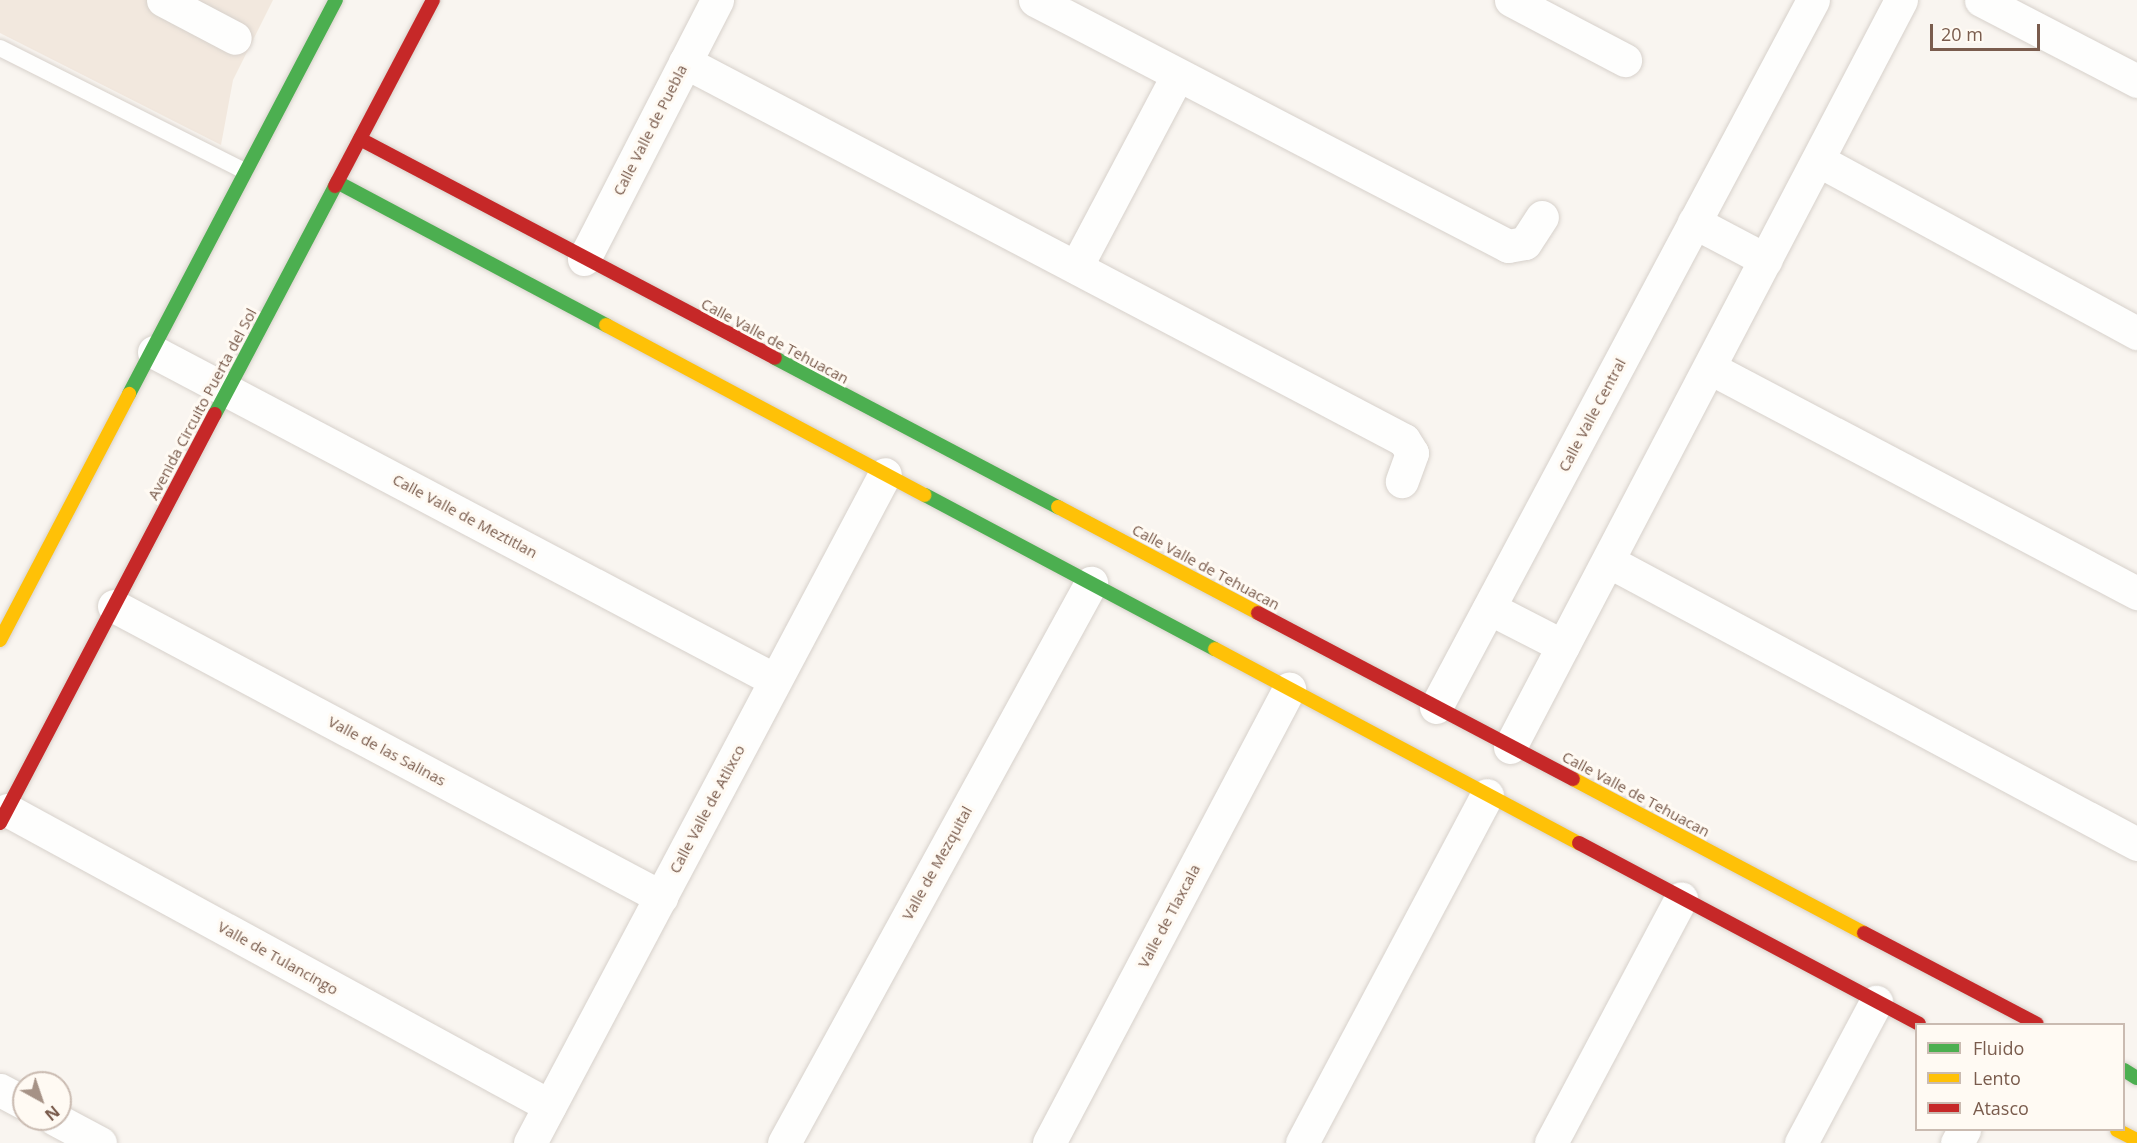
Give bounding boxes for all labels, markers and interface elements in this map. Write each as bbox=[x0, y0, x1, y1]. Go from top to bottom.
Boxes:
scale bar bbox=[1933, 12, 2042, 50]
text: 20 m bbox=[1941, 22, 1983, 46]
street label: Calle Valle de Puebla bbox=[609, 62, 691, 198]
street label: Calle Valle de Tehuacan bbox=[698, 294, 852, 388]
street label: Avenida Circuito Puerta del Sol bbox=[144, 305, 260, 503]
street label: Calle Valle Central bbox=[1555, 355, 1629, 475]
street label: Calle Valle de Meztitlan bbox=[390, 470, 540, 562]
street label: Calle Valle de Tehuacan bbox=[1129, 520, 1283, 614]
street label: Valle de las Salinas bbox=[325, 712, 449, 790]
street label: Calle Valle de Atlixco bbox=[666, 742, 748, 876]
street label: Calle Valle de Tehuacan bbox=[1559, 747, 1713, 841]
street label: Valle de Mezquital bbox=[898, 803, 976, 923]
street label: Valle de Tlaxcala bbox=[1134, 861, 1204, 971]
street label: Valle de Tulancingo bbox=[215, 917, 341, 999]
legend bbox=[1915, 1023, 2125, 1131]
text: Fluido bbox=[1973, 1036, 2024, 1060]
text: Lento bbox=[1973, 1066, 2021, 1090]
north arrow bbox=[12, 1071, 72, 1131]
text: Atasco bbox=[1973, 1096, 2029, 1120]
text: N bbox=[40, 1101, 64, 1126]

